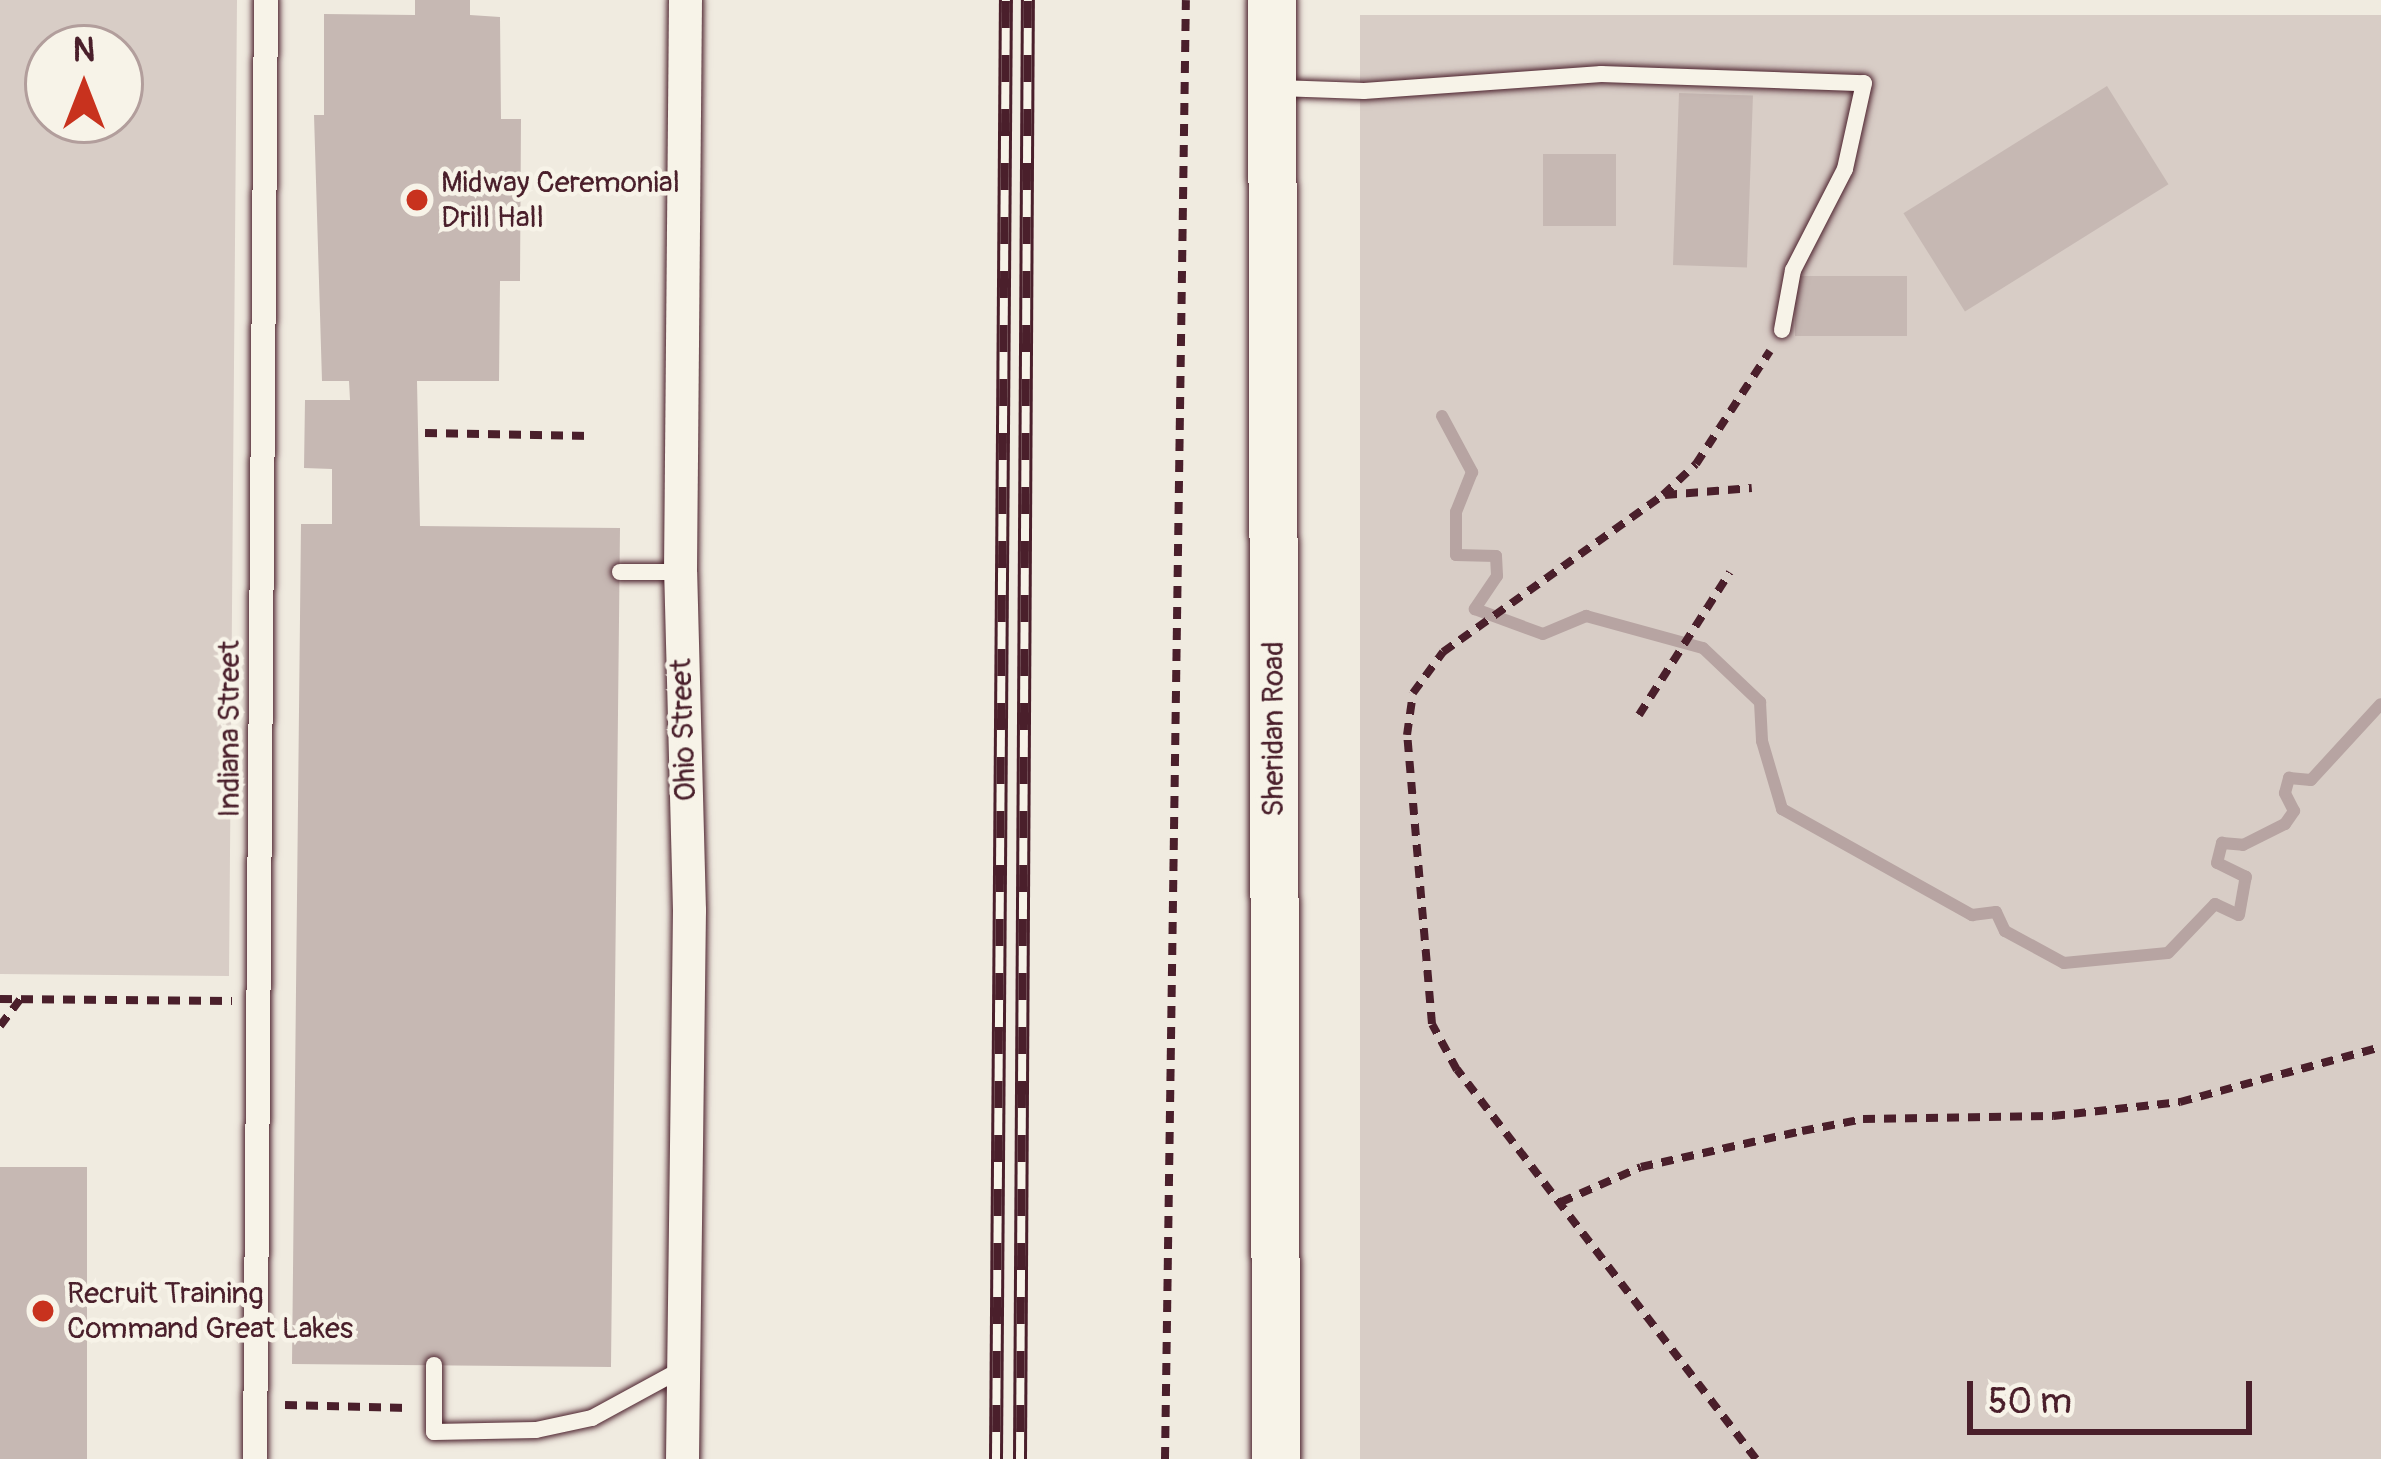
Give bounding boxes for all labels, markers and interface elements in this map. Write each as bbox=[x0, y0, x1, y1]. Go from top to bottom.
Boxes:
north arrow bbox=[24, 24, 144, 144]
text: N bbox=[73, 30, 95, 71]
place label: Midway Ceremonial Drill Hall bbox=[441, 165, 680, 236]
marker: Midway Ceremonial Drill Hall bbox=[404, 187, 430, 213]
street label: Indiana Street bbox=[212, 640, 248, 818]
street label: Sheridan Road bbox=[1256, 641, 1292, 817]
street label: Ohio Street bbox=[664, 658, 704, 802]
place label: Recruit Training Command Great Lakes bbox=[67, 1276, 353, 1346]
marker: Recruit Training Command Great Lakes bbox=[30, 1298, 56, 1324]
scale bar bbox=[1973, 1357, 2258, 1431]
text: 50 m bbox=[1988, 1379, 2072, 1424]

